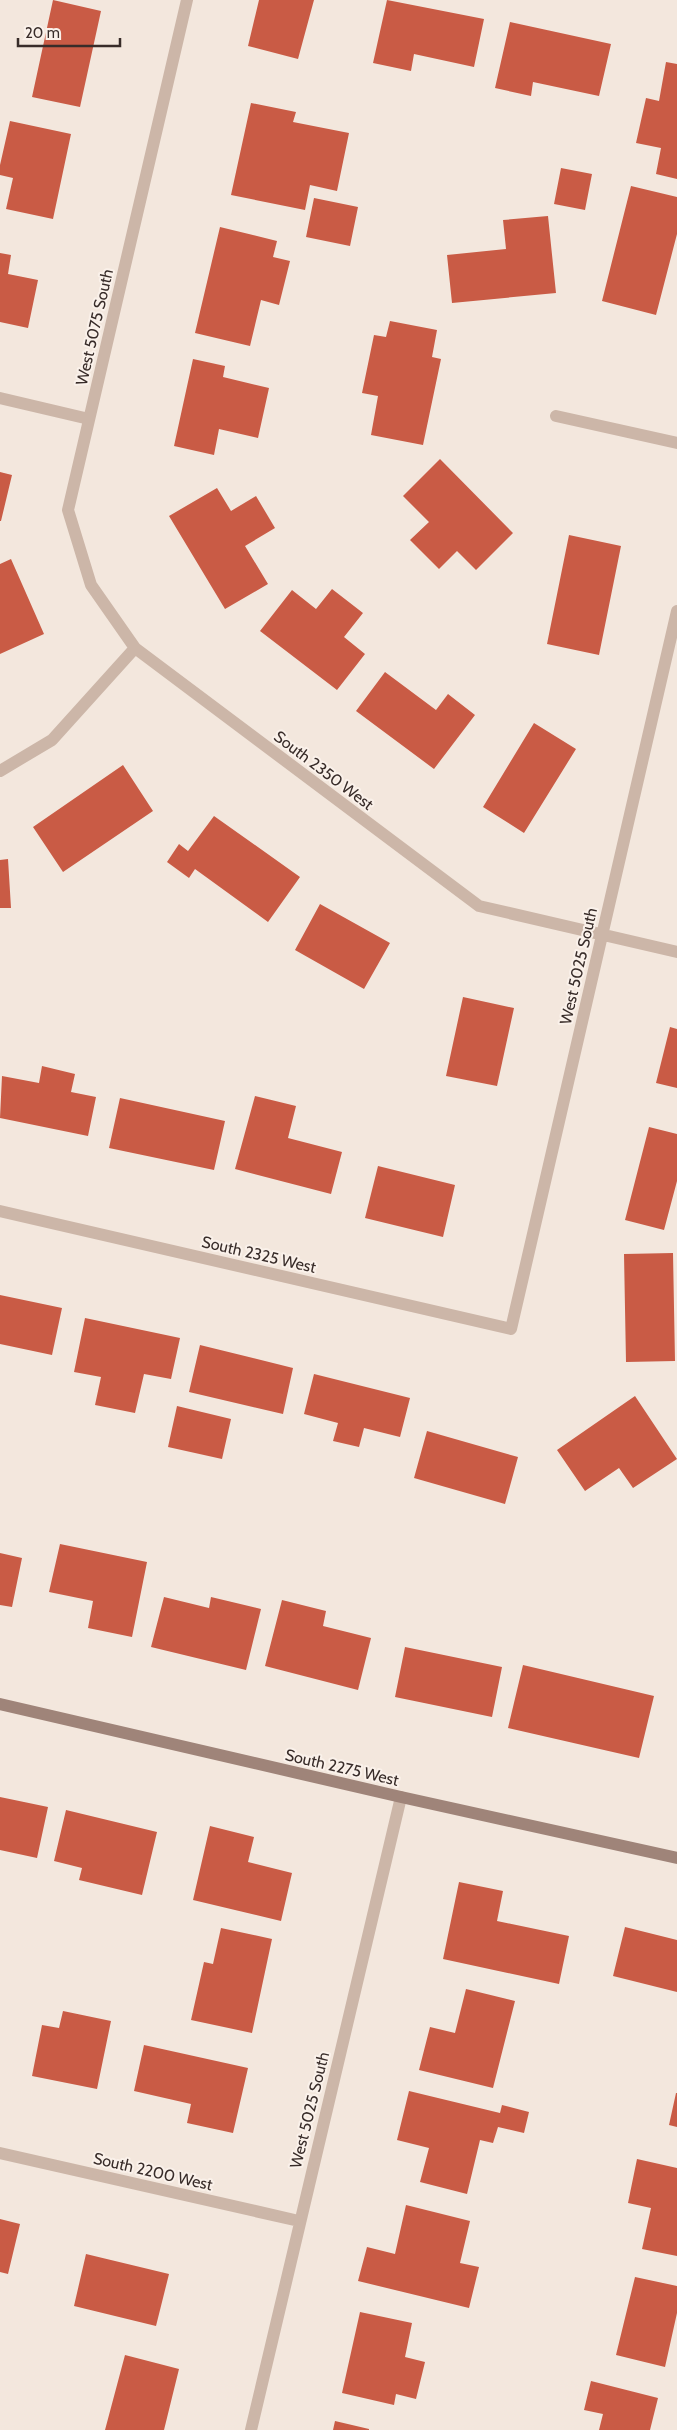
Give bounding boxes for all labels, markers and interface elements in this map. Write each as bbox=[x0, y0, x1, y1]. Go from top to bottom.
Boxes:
scale bar bbox=[18, 15, 120, 47]
text: 20 m bbox=[25, 24, 60, 42]
street label: West 5075 South bbox=[72, 267, 117, 387]
street label: South 2350 West bbox=[270, 727, 378, 814]
street label: West 5025 South bbox=[556, 906, 601, 1026]
street label: South 2325 West bbox=[200, 1232, 318, 1277]
street label: South 2275 West bbox=[283, 1745, 401, 1790]
street label: West 5025 South bbox=[286, 2050, 333, 2170]
street label: South 2200 West bbox=[91, 2149, 215, 2195]

